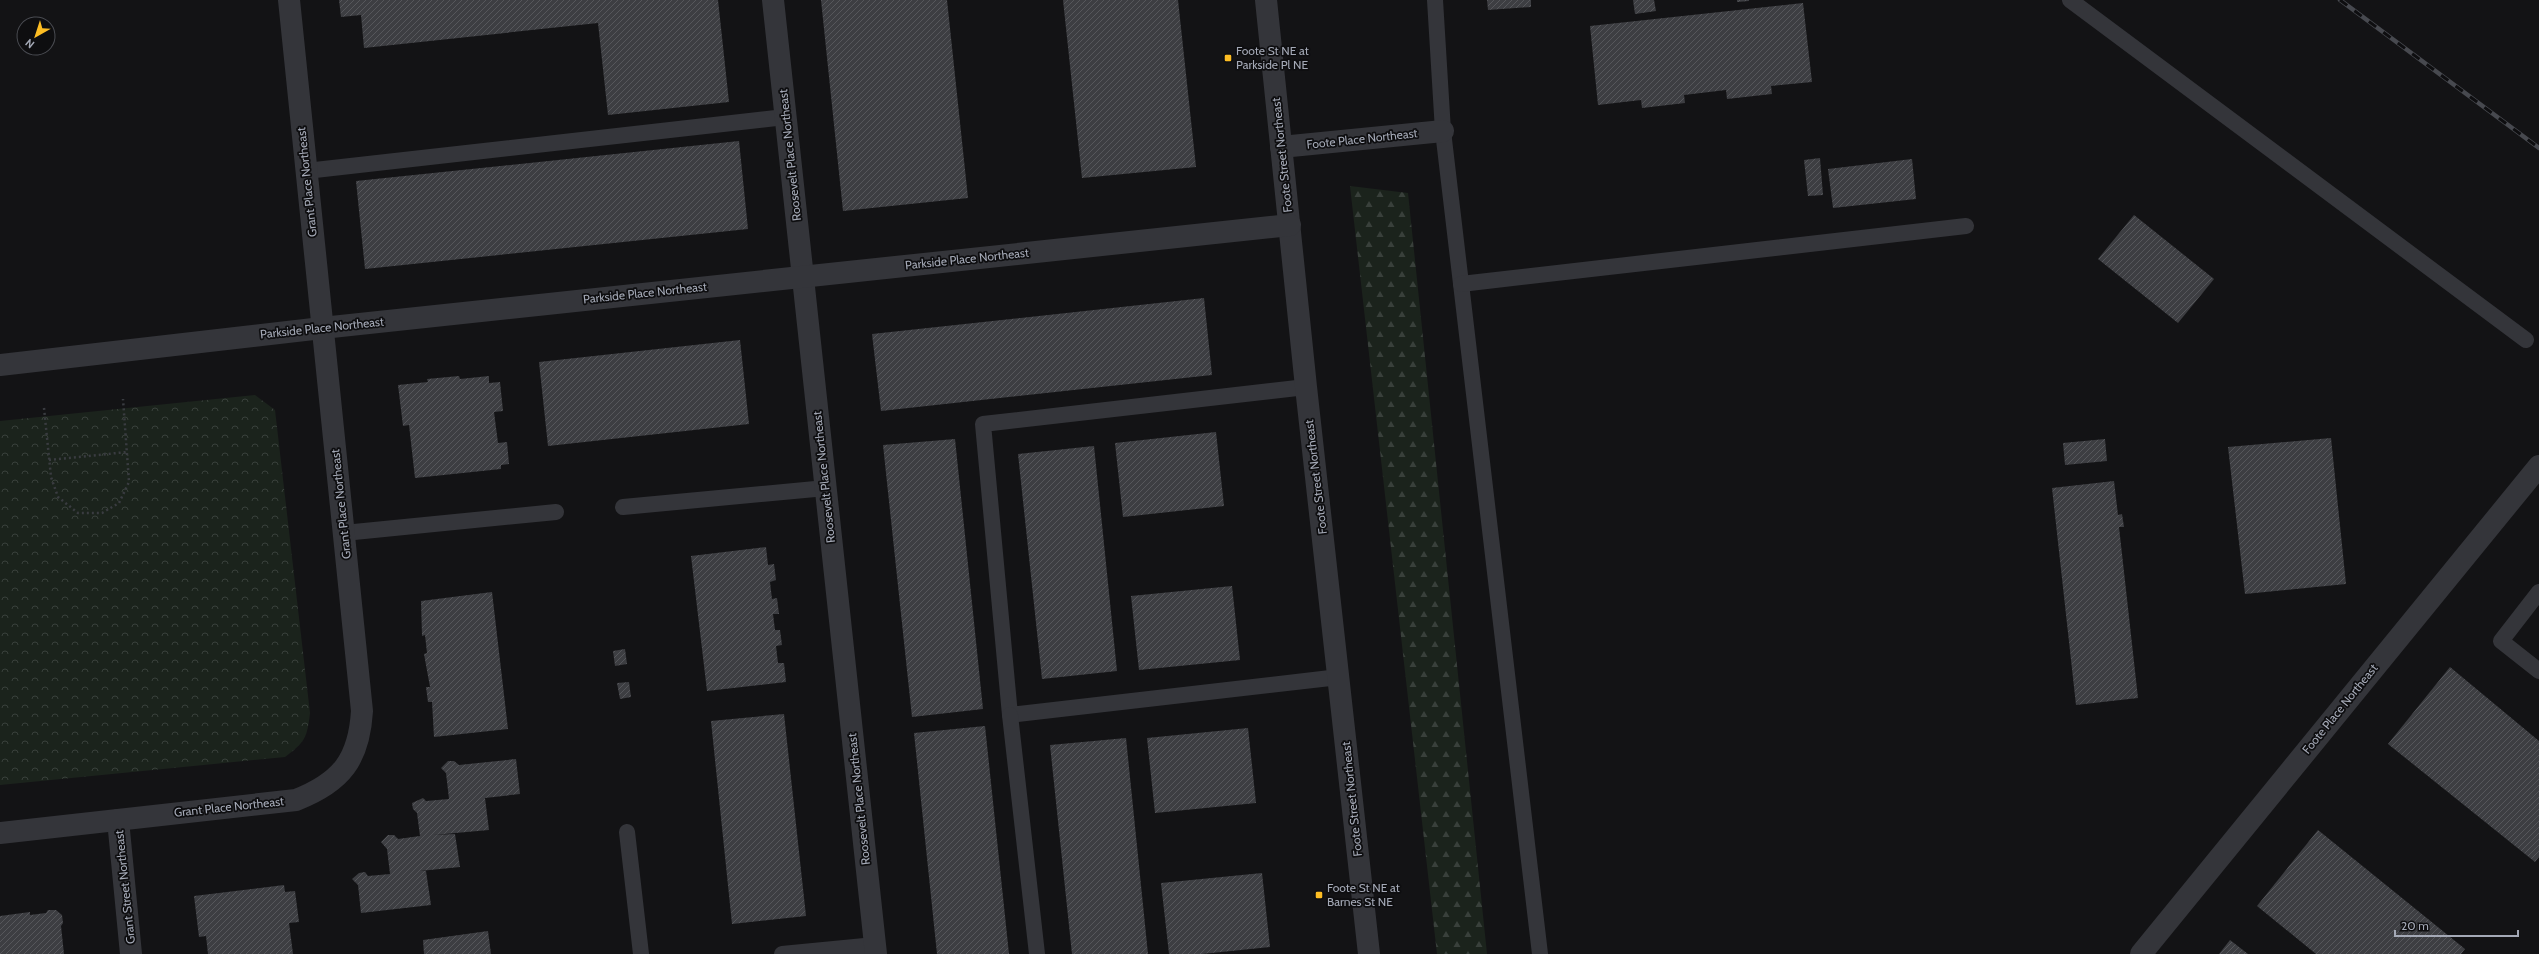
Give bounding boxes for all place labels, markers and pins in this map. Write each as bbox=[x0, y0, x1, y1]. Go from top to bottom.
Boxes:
place label: Foote St NE at Parkside Pl NE bbox=[1236, 43, 1309, 72]
marker: Foote St NE at Parkside Pl NE bbox=[1223, 53, 1233, 63]
place label: Foote St NE at Barnes St NE bbox=[1327, 880, 1400, 909]
marker: Foote St NE at Barnes St NE bbox=[1314, 890, 1324, 900]

